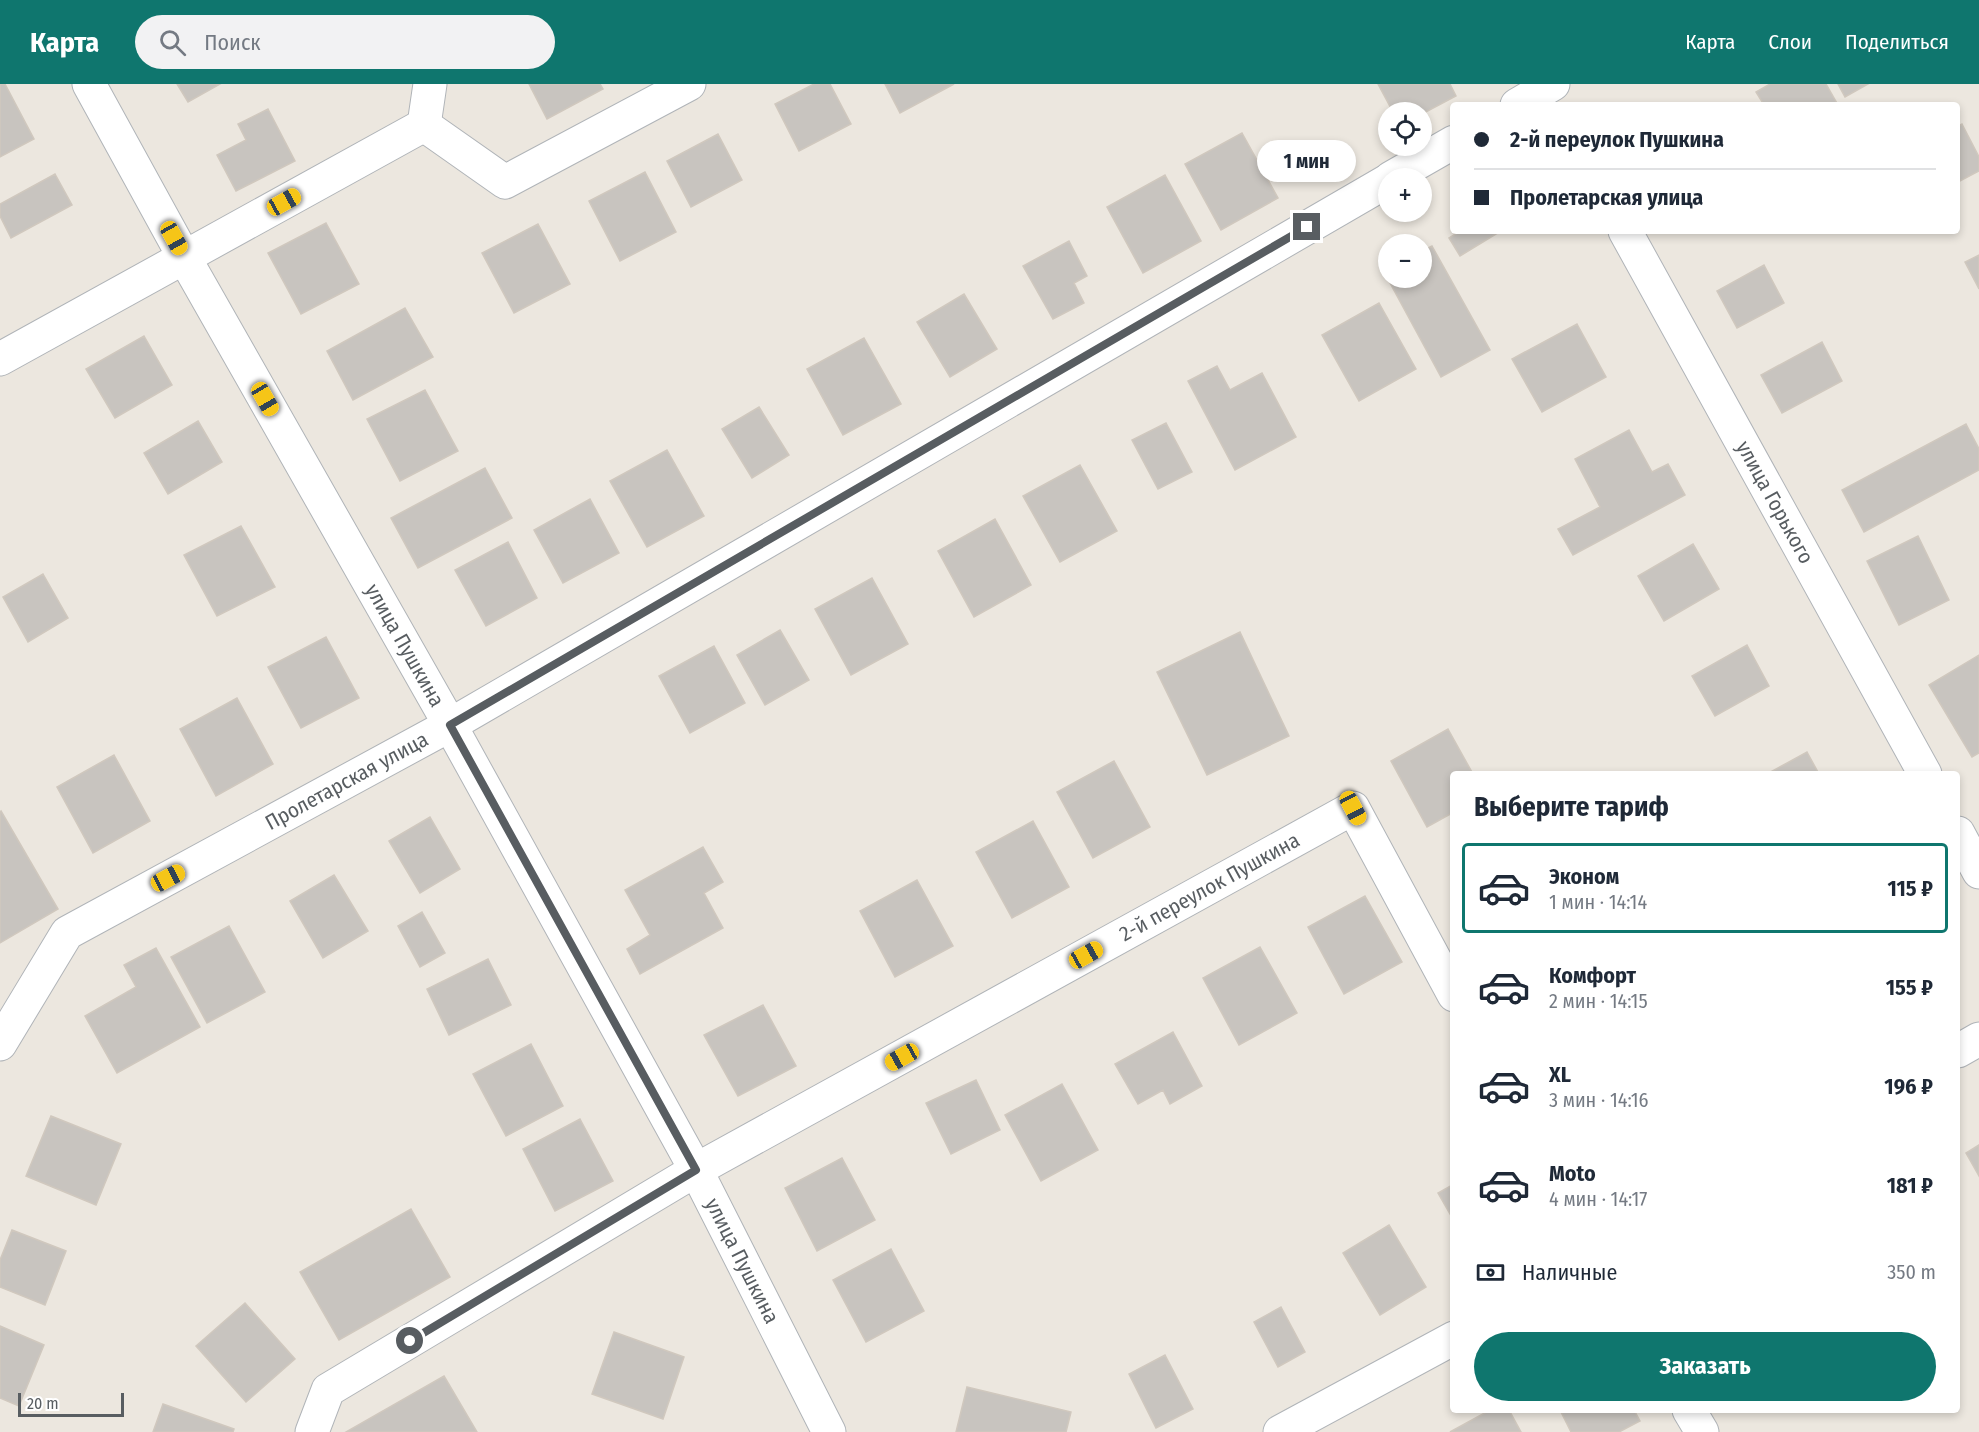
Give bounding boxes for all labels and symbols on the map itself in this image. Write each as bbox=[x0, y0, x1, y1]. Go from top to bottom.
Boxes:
callout: 1 мин bbox=[1258, 140, 1356, 182]
car bbox=[264, 185, 304, 219]
route end bbox=[1293, 213, 1320, 240]
car bbox=[157, 218, 191, 258]
car bbox=[248, 379, 282, 419]
street label: улица Горького bbox=[1731, 436, 1819, 568]
street label: улица Пушкина bbox=[359, 579, 450, 711]
street label: Пролетарская улица bbox=[261, 726, 433, 836]
car bbox=[1337, 788, 1369, 828]
street label: 2-й переулок Пушкина bbox=[1115, 827, 1304, 947]
car bbox=[148, 862, 188, 894]
car bbox=[1066, 938, 1106, 972]
car bbox=[882, 1040, 922, 1074]
street label: улица Пушкина bbox=[699, 1194, 785, 1328]
route start bbox=[396, 1327, 423, 1354]
scale bar bbox=[18, 1390, 124, 1418]

